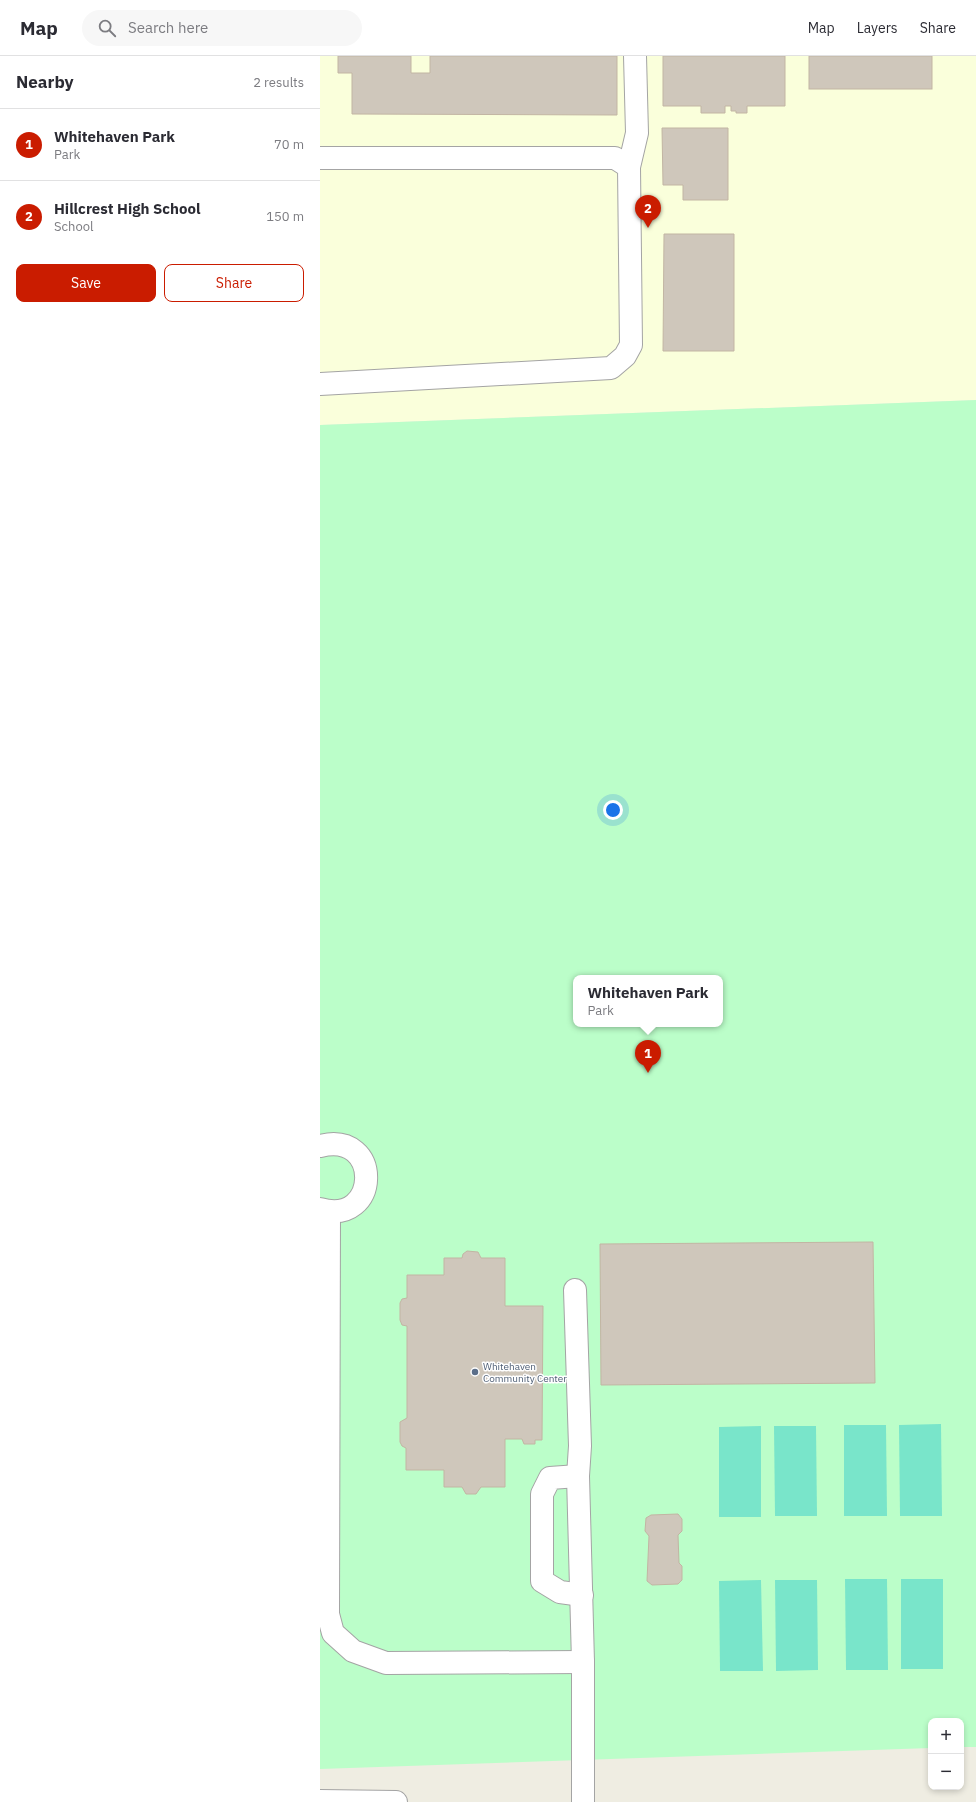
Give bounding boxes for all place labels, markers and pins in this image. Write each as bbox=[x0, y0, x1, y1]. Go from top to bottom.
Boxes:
pin: 2 bbox=[635, 195, 661, 228]
pin: 1 bbox=[635, 1040, 661, 1073]
place label: Whitehaven Community Center bbox=[483, 1360, 567, 1385]
marker: Whitehaven Community Center bbox=[470, 1367, 480, 1377]

